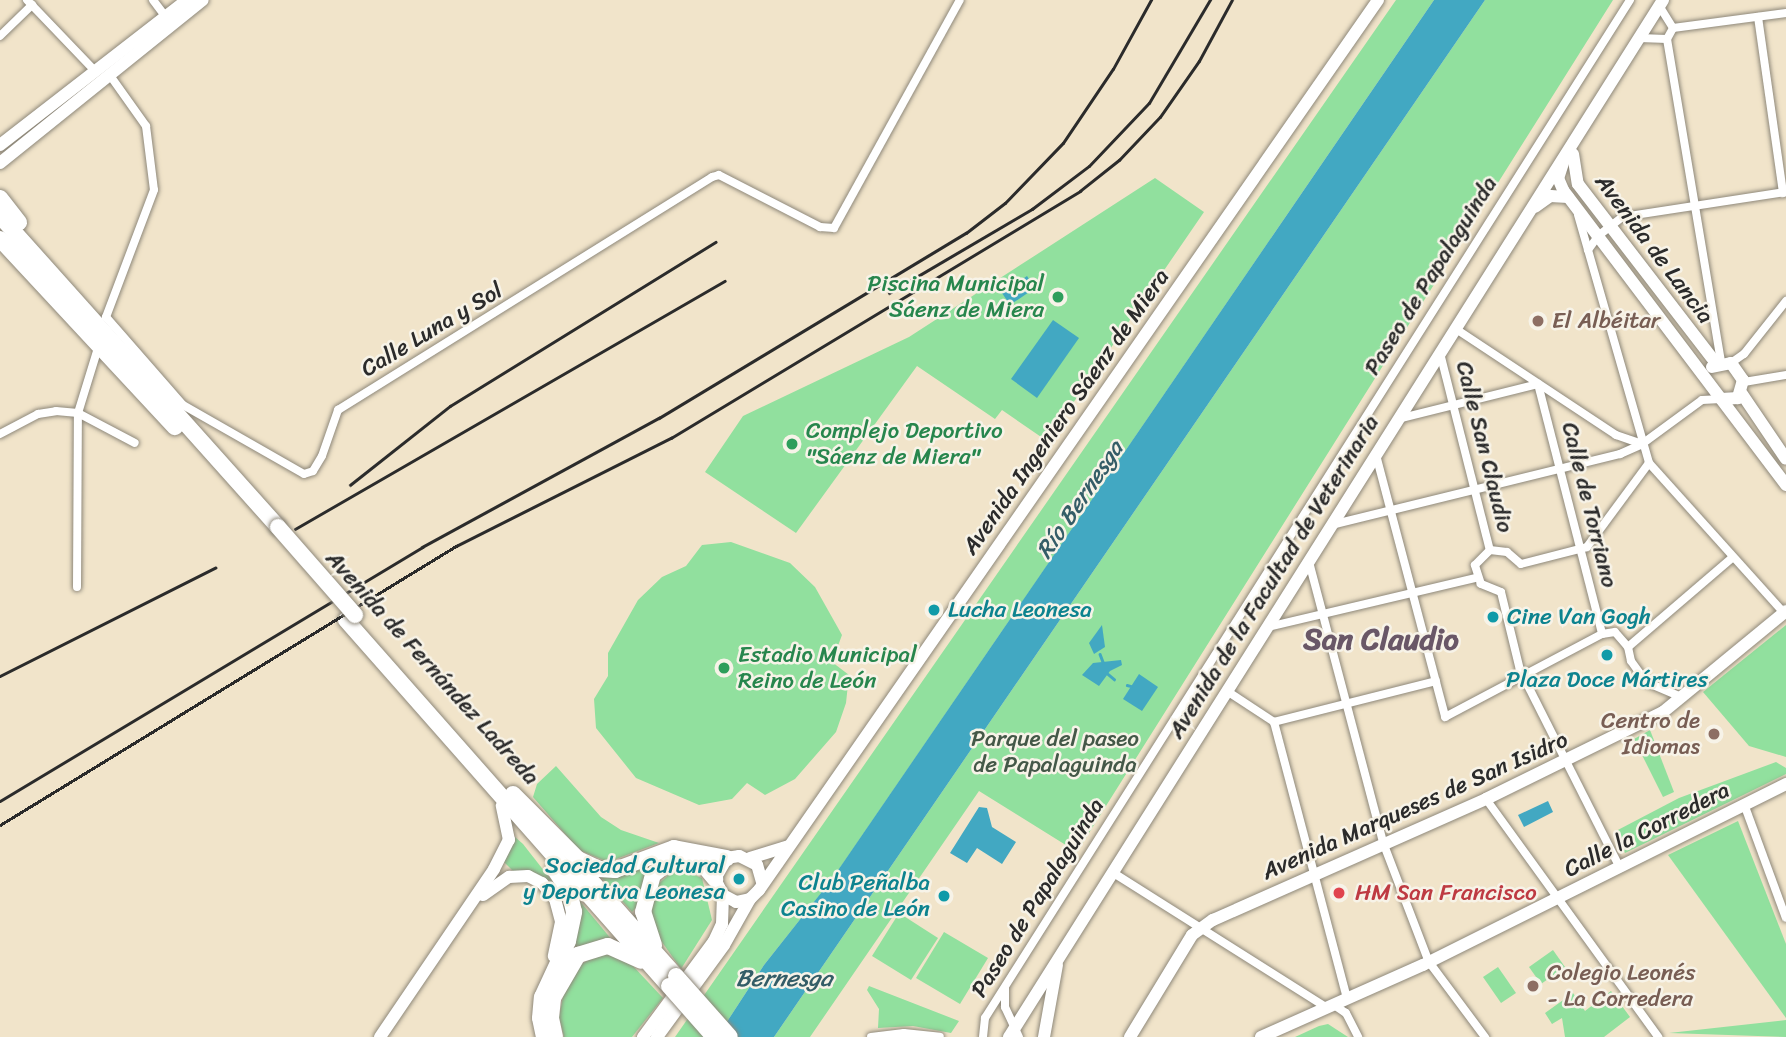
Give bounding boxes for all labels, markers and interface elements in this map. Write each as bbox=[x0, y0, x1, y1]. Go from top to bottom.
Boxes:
street label: Avenida de Lancia bbox=[1589, 169, 1719, 329]
street label: Paseo de Papalaguinda bbox=[1359, 172, 1503, 380]
street label: Avenida Ingeniero Sáenz de Miera bbox=[956, 264, 1176, 560]
place label: Piscina Municipal Sáenz de Miera bbox=[867, 270, 1044, 324]
street label: Calle Luna y Sol bbox=[356, 277, 508, 383]
marker: Piscina Municipal Sáenz de Miera bbox=[1050, 289, 1066, 305]
place label: El Albéitar bbox=[1552, 307, 1660, 335]
marker: El Albéitar bbox=[1530, 313, 1546, 329]
street label: Calle San Claudio bbox=[1449, 358, 1519, 536]
street label: Avenida de la Facultad de Veterinaria bbox=[1163, 410, 1385, 744]
place label: Complejo Deportivo "Sáenz de Miera" bbox=[806, 417, 1002, 471]
street label: Calle de Torriano bbox=[1555, 419, 1623, 591]
water label: Río Bernesga bbox=[1030, 435, 1130, 565]
marker: Complejo Deportivo "Sáenz de Miera" bbox=[784, 436, 800, 452]
street label: Avenida de Fernández Ladreda bbox=[319, 545, 545, 791]
place label: Lucha Leonesa bbox=[948, 596, 1092, 624]
marker: Lucha Leonesa bbox=[926, 602, 942, 618]
place label: Cine Van Gogh bbox=[1507, 603, 1650, 631]
marker: Cine Van Gogh bbox=[1485, 609, 1501, 625]
district label: San Claudio bbox=[1303, 621, 1459, 657]
place label: Estadio Municipal Reino de León bbox=[738, 641, 917, 695]
marker: Plaza Doce Mártires bbox=[1599, 647, 1615, 663]
marker: Estadio Municipal Reino de León bbox=[716, 660, 732, 676]
place label: Plaza Doce Mártires bbox=[1505, 666, 1709, 694]
place label: Centro de Idiomas bbox=[1600, 707, 1700, 761]
park label: Parque del paseo de Papalaguinda bbox=[970, 725, 1140, 779]
street label: Avenida Marqueses de San Isidro bbox=[1258, 726, 1572, 886]
marker: Centro de Idiomas bbox=[1706, 726, 1722, 742]
street label: Calle la Corredera bbox=[1560, 776, 1734, 884]
street label: Paseo de Papalaguinda bbox=[966, 794, 1110, 1002]
place label: Sociedad Cultural y Deportiva Leonesa bbox=[525, 852, 725, 906]
place label: Club Peñalba Casino de León bbox=[781, 869, 930, 923]
marker: Sociedad Cultural y Deportiva Leonesa bbox=[731, 871, 747, 887]
place label: HM San Francisco bbox=[1355, 879, 1538, 907]
marker: HM San Francisco bbox=[1329, 883, 1349, 903]
marker: Club Peñalba Casino de León bbox=[936, 888, 952, 904]
place label: Colegio Leonés - La Corredera bbox=[1547, 959, 1696, 1013]
water label: Bernesga bbox=[736, 965, 832, 993]
marker: Colegio Leonés - La Corredera bbox=[1525, 978, 1541, 994]

